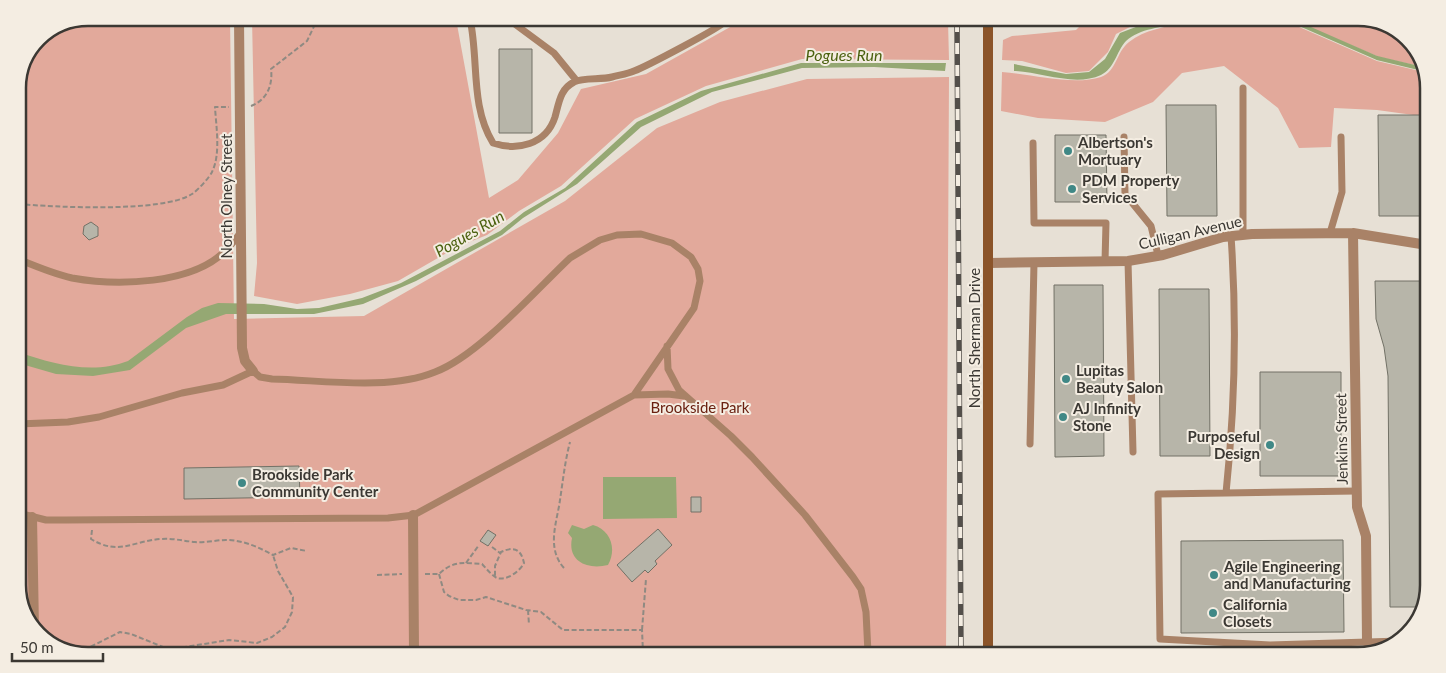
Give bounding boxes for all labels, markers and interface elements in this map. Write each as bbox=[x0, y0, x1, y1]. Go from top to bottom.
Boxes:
water label: Pogues Run bbox=[806, 45, 882, 64]
street label: North Olney Street bbox=[217, 133, 235, 258]
place label: Albertson's Mortuary bbox=[1077, 133, 1153, 168]
marker: Albertson's Mortuary bbox=[1062, 145, 1074, 157]
place label: PDM Property Services bbox=[1082, 171, 1179, 206]
marker: PDM Property Services bbox=[1066, 183, 1078, 195]
water label: Pogues Run bbox=[431, 206, 507, 260]
street label: Culligan Avenue bbox=[1137, 211, 1244, 253]
street label: North Sherman Drive bbox=[965, 268, 983, 408]
place label: Lupitas Beauty Salon bbox=[1076, 361, 1163, 396]
marker: Lupitas Beauty Salon bbox=[1060, 373, 1072, 385]
street label: Jenkins Street bbox=[1331, 392, 1351, 485]
park label: Brookside Park bbox=[651, 398, 750, 416]
place label: AJ Infinity Stone bbox=[1072, 399, 1141, 434]
marker: AJ Infinity Stone bbox=[1057, 411, 1069, 423]
place label: Purposeful Design bbox=[1187, 427, 1260, 462]
marker: Purposeful Design bbox=[1264, 439, 1276, 451]
place label: Brookside Park Community Center bbox=[252, 465, 379, 500]
marker: Brookside Park Community Center bbox=[236, 477, 248, 489]
place label: Agile Engineering and Manufacturing bbox=[1223, 557, 1351, 592]
marker: Agile Engineering and Manufacturing bbox=[1208, 569, 1220, 581]
place label: California Closets bbox=[1223, 595, 1287, 630]
marker: California Closets bbox=[1207, 607, 1219, 619]
scale bar bbox=[12, 630, 104, 662]
text: 50 m bbox=[20, 638, 54, 656]

